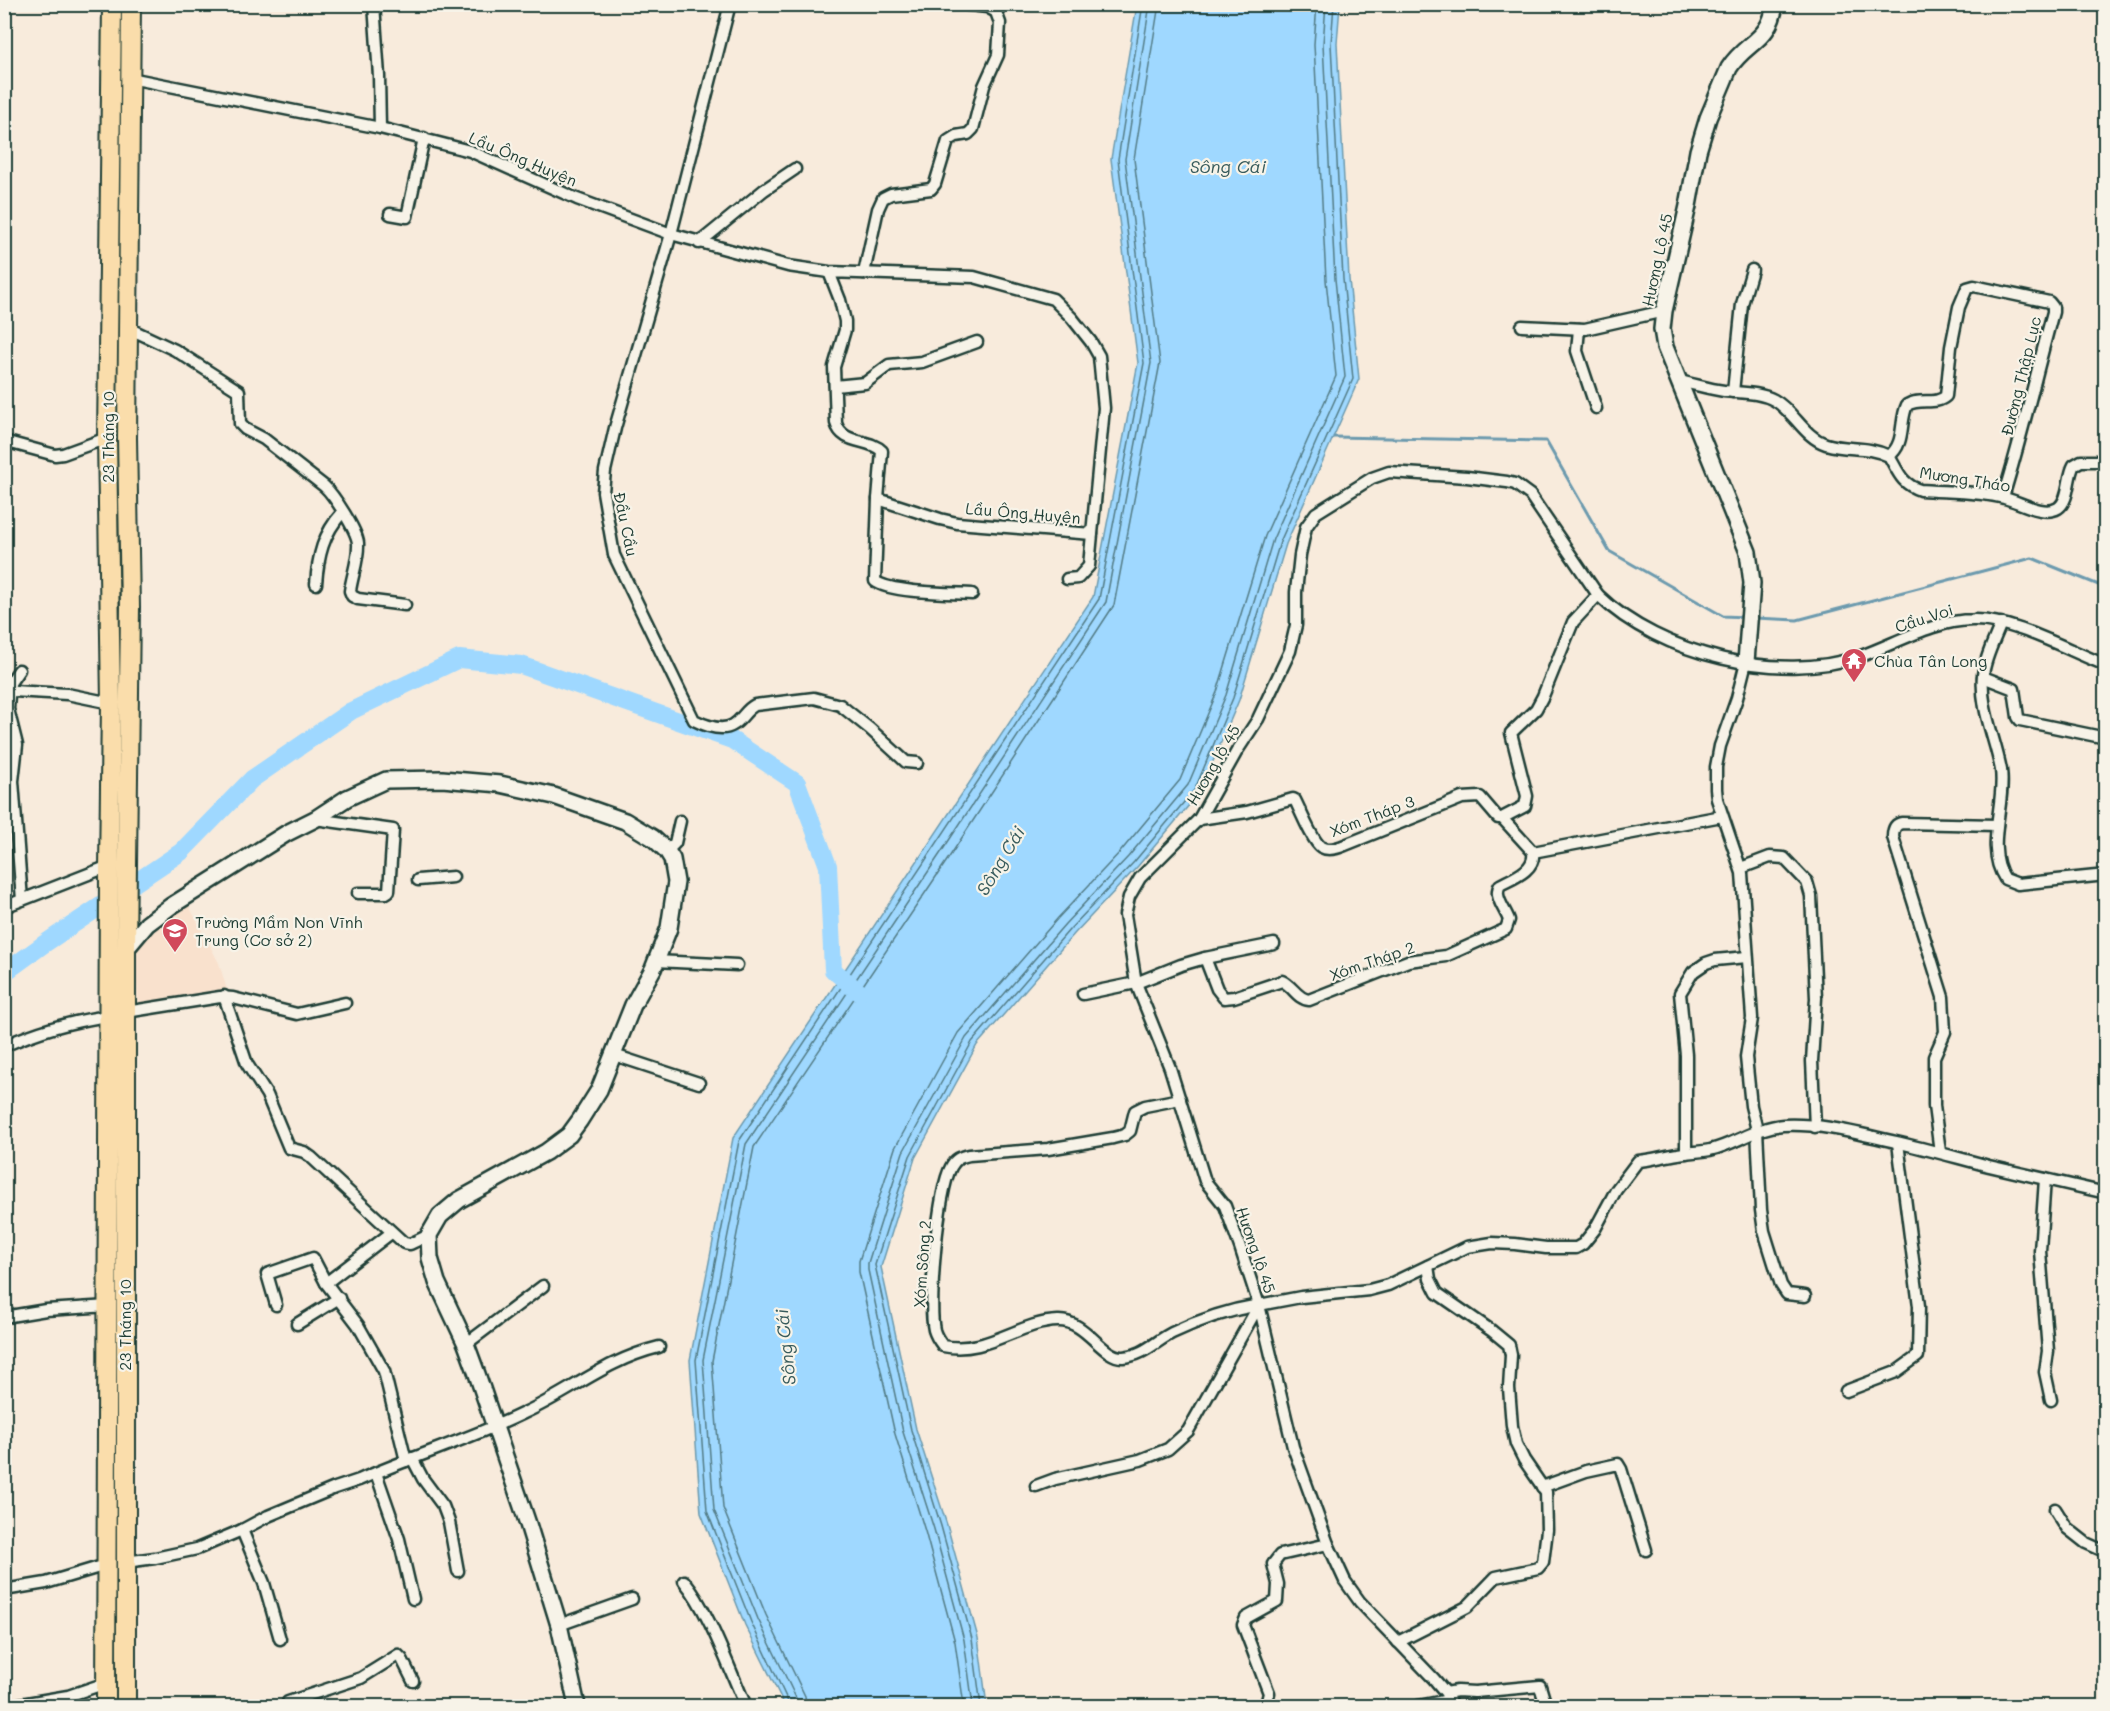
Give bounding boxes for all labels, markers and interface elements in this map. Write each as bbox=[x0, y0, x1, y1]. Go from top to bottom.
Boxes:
street label: Lầu Ông Huyện bbox=[466, 126, 580, 191]
water label: Sông Cái bbox=[1190, 154, 1267, 178]
street label: Hương Lộ 45 bbox=[1636, 211, 1677, 308]
street label: Đường Thập Lục bbox=[1996, 314, 2046, 438]
street label: 23 Tháng 10 bbox=[97, 391, 118, 483]
street label: Mương Tháo bbox=[1918, 461, 2012, 496]
street label: Đầu Cầu bbox=[609, 490, 644, 558]
street label: Lầu Ông Huyện bbox=[965, 497, 1081, 528]
street label: Cầu Voi bbox=[1892, 598, 1956, 637]
temple icon: Chùa Tân Long bbox=[1839, 646, 1869, 684]
place label: Chùa Tân Long bbox=[1874, 650, 1987, 671]
street label: Hương lộ 45 bbox=[1181, 720, 1244, 809]
street label: Xóm Tháp 3 bbox=[1326, 790, 1417, 841]
water label: Sông Cái bbox=[970, 821, 1030, 899]
place label: Trường Mầm Non Vĩnh Trung (Cơ sở 2) bbox=[195, 911, 363, 950]
school or university icon: Trường Mầm Non Vĩnh Trung (Cơ sở 2) bbox=[160, 916, 190, 954]
street label: Xóm Tháp 2 bbox=[1326, 936, 1417, 985]
street label: Hương lộ 45 bbox=[1232, 1204, 1281, 1296]
street label: Xóm Sông 2 bbox=[908, 1219, 935, 1308]
street label: 23 Tháng 10 bbox=[114, 1279, 135, 1371]
water label: Sông Cái bbox=[769, 1307, 801, 1386]

